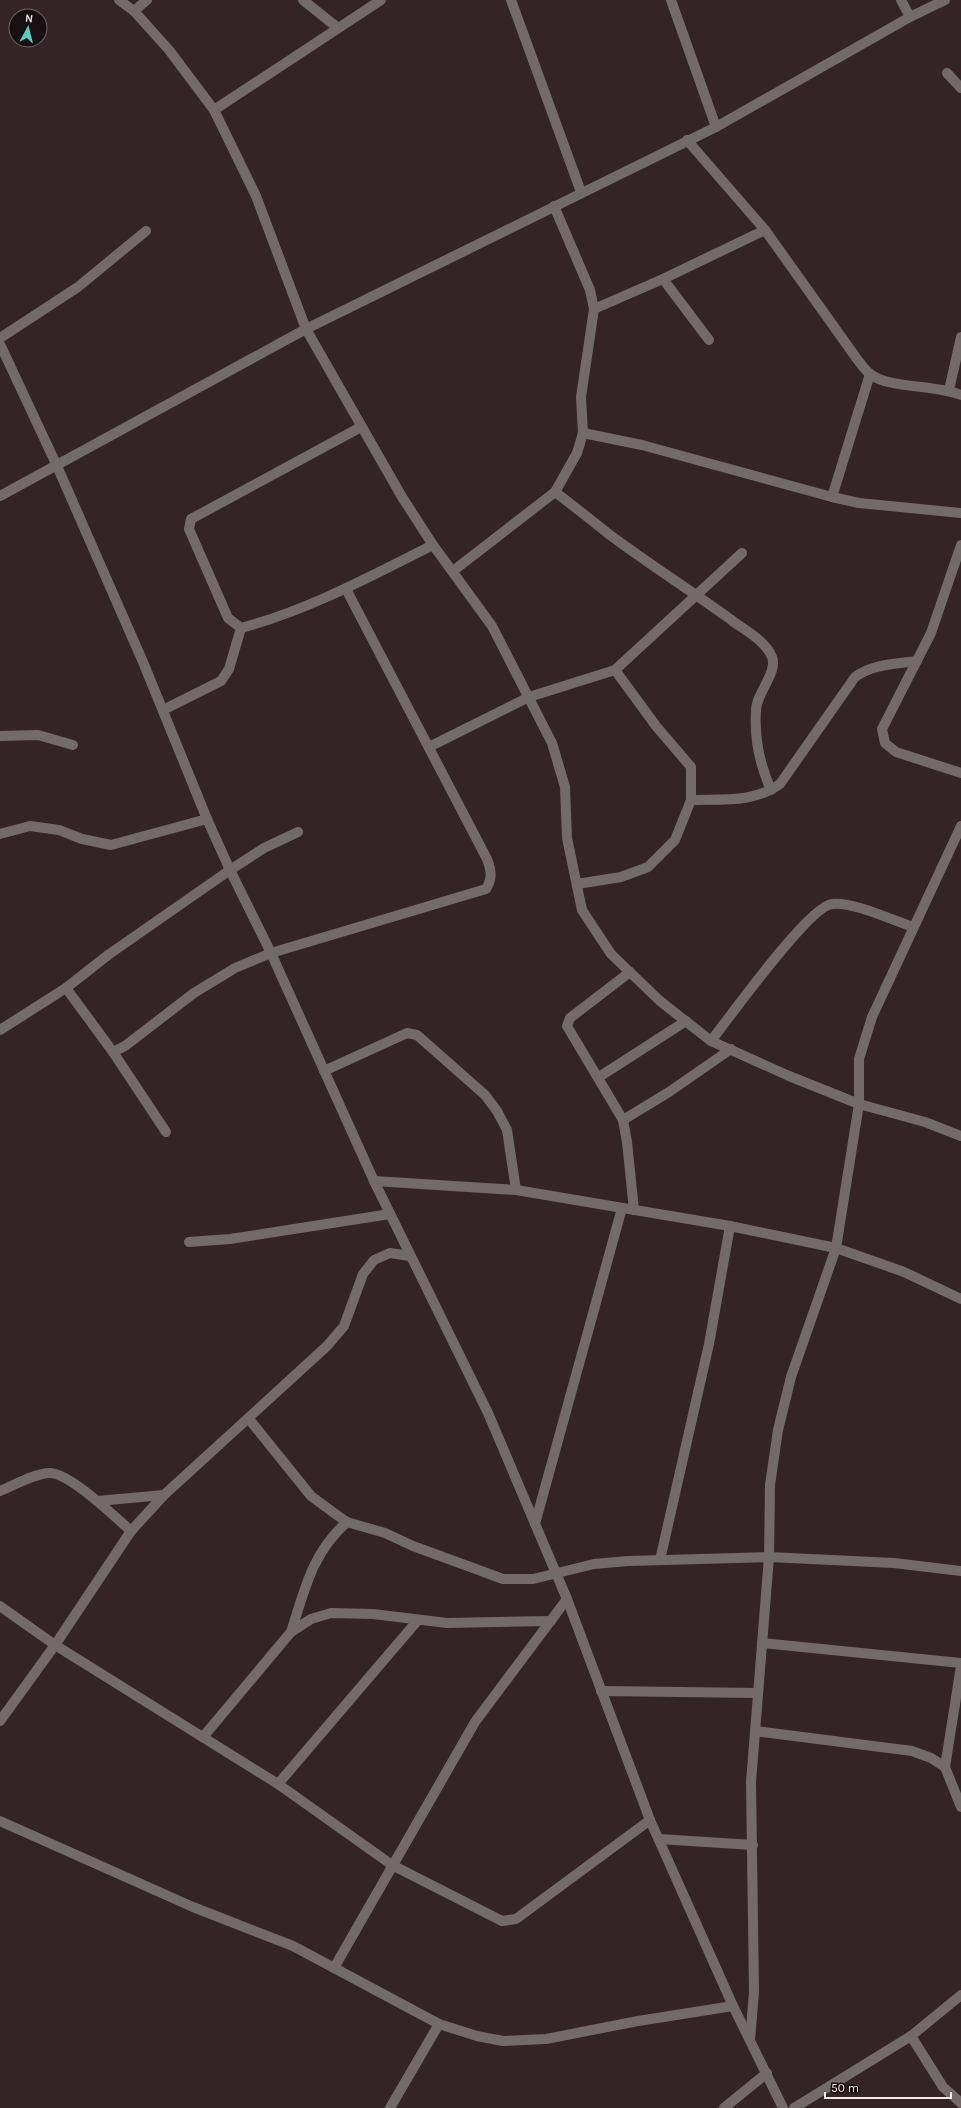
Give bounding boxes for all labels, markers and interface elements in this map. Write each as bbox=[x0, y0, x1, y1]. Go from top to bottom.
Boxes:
north arrow bbox=[8, 8, 48, 48]
text: N bbox=[24, 12, 34, 26]
scale bar bbox=[825, 2074, 951, 2100]
text: 50 m bbox=[831, 2081, 859, 2095]

